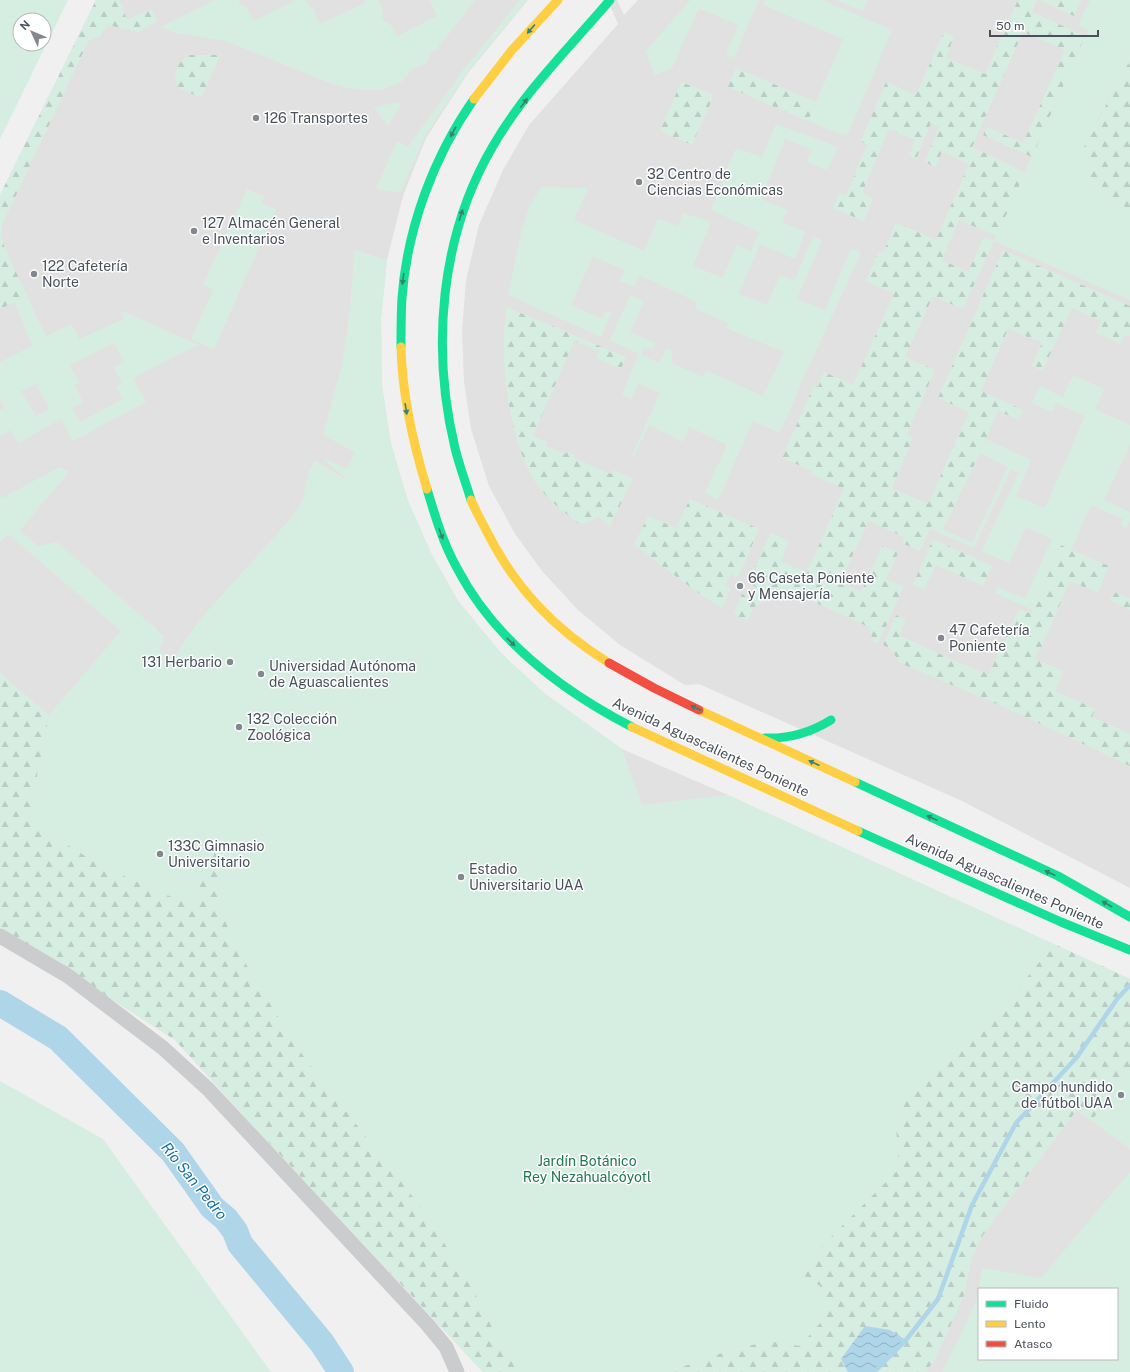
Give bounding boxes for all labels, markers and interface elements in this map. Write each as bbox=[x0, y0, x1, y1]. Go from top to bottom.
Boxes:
north arrow bbox=[12, 12, 52, 52]
scale bar bbox=[990, 12, 1098, 38]
text: N bbox=[18, 18, 32, 32]
text: 50 m bbox=[996, 19, 1024, 33]
one-way arrow bbox=[527, 24, 536, 34]
one-way arrow bbox=[519, 97, 528, 108]
place label: 126 Transportes bbox=[264, 110, 368, 126]
marker: 126 Transportes bbox=[251, 113, 261, 123]
one-way arrow bbox=[450, 127, 457, 138]
place label: 32 Centro de Ciencias Económicas bbox=[647, 166, 783, 198]
marker: 32 Centro de Ciencias Económicas bbox=[634, 177, 644, 187]
one-way arrow bbox=[458, 209, 464, 221]
place label: 127 Almacén General e Inventarios bbox=[202, 215, 340, 247]
marker: 127 Almacén General e Inventarios bbox=[189, 226, 199, 236]
place label: 122 Cafetería Norte bbox=[42, 258, 128, 290]
marker: 122 Cafetería Norte bbox=[29, 269, 39, 279]
one-way arrow bbox=[400, 273, 407, 285]
one-way arrow bbox=[403, 403, 409, 415]
one-way arrow bbox=[438, 528, 444, 540]
place label: 66 Caseta Poniente y Mensajería bbox=[748, 570, 874, 602]
marker: 66 Caseta Poniente y Mensajería bbox=[735, 581, 745, 591]
place label: 47 Cafetería Poniente bbox=[949, 622, 1030, 654]
marker: 47 Cafetería Poniente bbox=[936, 633, 946, 643]
one-way arrow bbox=[506, 637, 516, 646]
place label: 131 Herbario bbox=[141, 654, 222, 670]
marker: 131 Herbario bbox=[225, 657, 235, 667]
place label: Universidad Autónoma de Aguascalientes bbox=[269, 658, 416, 690]
marker: Universidad Autónoma de Aguascalientes bbox=[256, 669, 266, 679]
street label: Avenida Aguascalientes Poniente bbox=[610, 694, 812, 800]
one-way arrow bbox=[690, 705, 702, 711]
place label: 132 Colección Zoológica bbox=[247, 711, 337, 743]
marker: 132 Colección Zoológica bbox=[234, 722, 244, 732]
one-way arrow bbox=[809, 760, 820, 766]
one-way arrow bbox=[927, 815, 938, 821]
street label: Avenida Aguascalientes Poniente bbox=[903, 830, 1107, 932]
place label: 133C Gimnasio Universitario bbox=[168, 838, 264, 870]
marker: 133C Gimnasio Universitario bbox=[155, 849, 165, 859]
place label: Estadio Universitario UAA bbox=[469, 861, 584, 893]
one-way arrow bbox=[1044, 869, 1056, 875]
marker: Estadio Universitario UAA bbox=[456, 872, 466, 882]
one-way arrow bbox=[1101, 900, 1113, 907]
place label: Campo hundido de fútbol UAA bbox=[1011, 1079, 1113, 1111]
marker: Campo hundido de fútbol UAA bbox=[1116, 1090, 1126, 1100]
water label: Río San Pedro bbox=[158, 1139, 231, 1223]
park label: Jardín Botánico Rey Nezahualcóyotl bbox=[523, 1153, 651, 1185]
legend bbox=[978, 1288, 1118, 1360]
text: Fluido bbox=[1014, 1297, 1049, 1311]
text: Lento bbox=[1014, 1317, 1046, 1331]
text: Atasco bbox=[1014, 1337, 1053, 1351]

